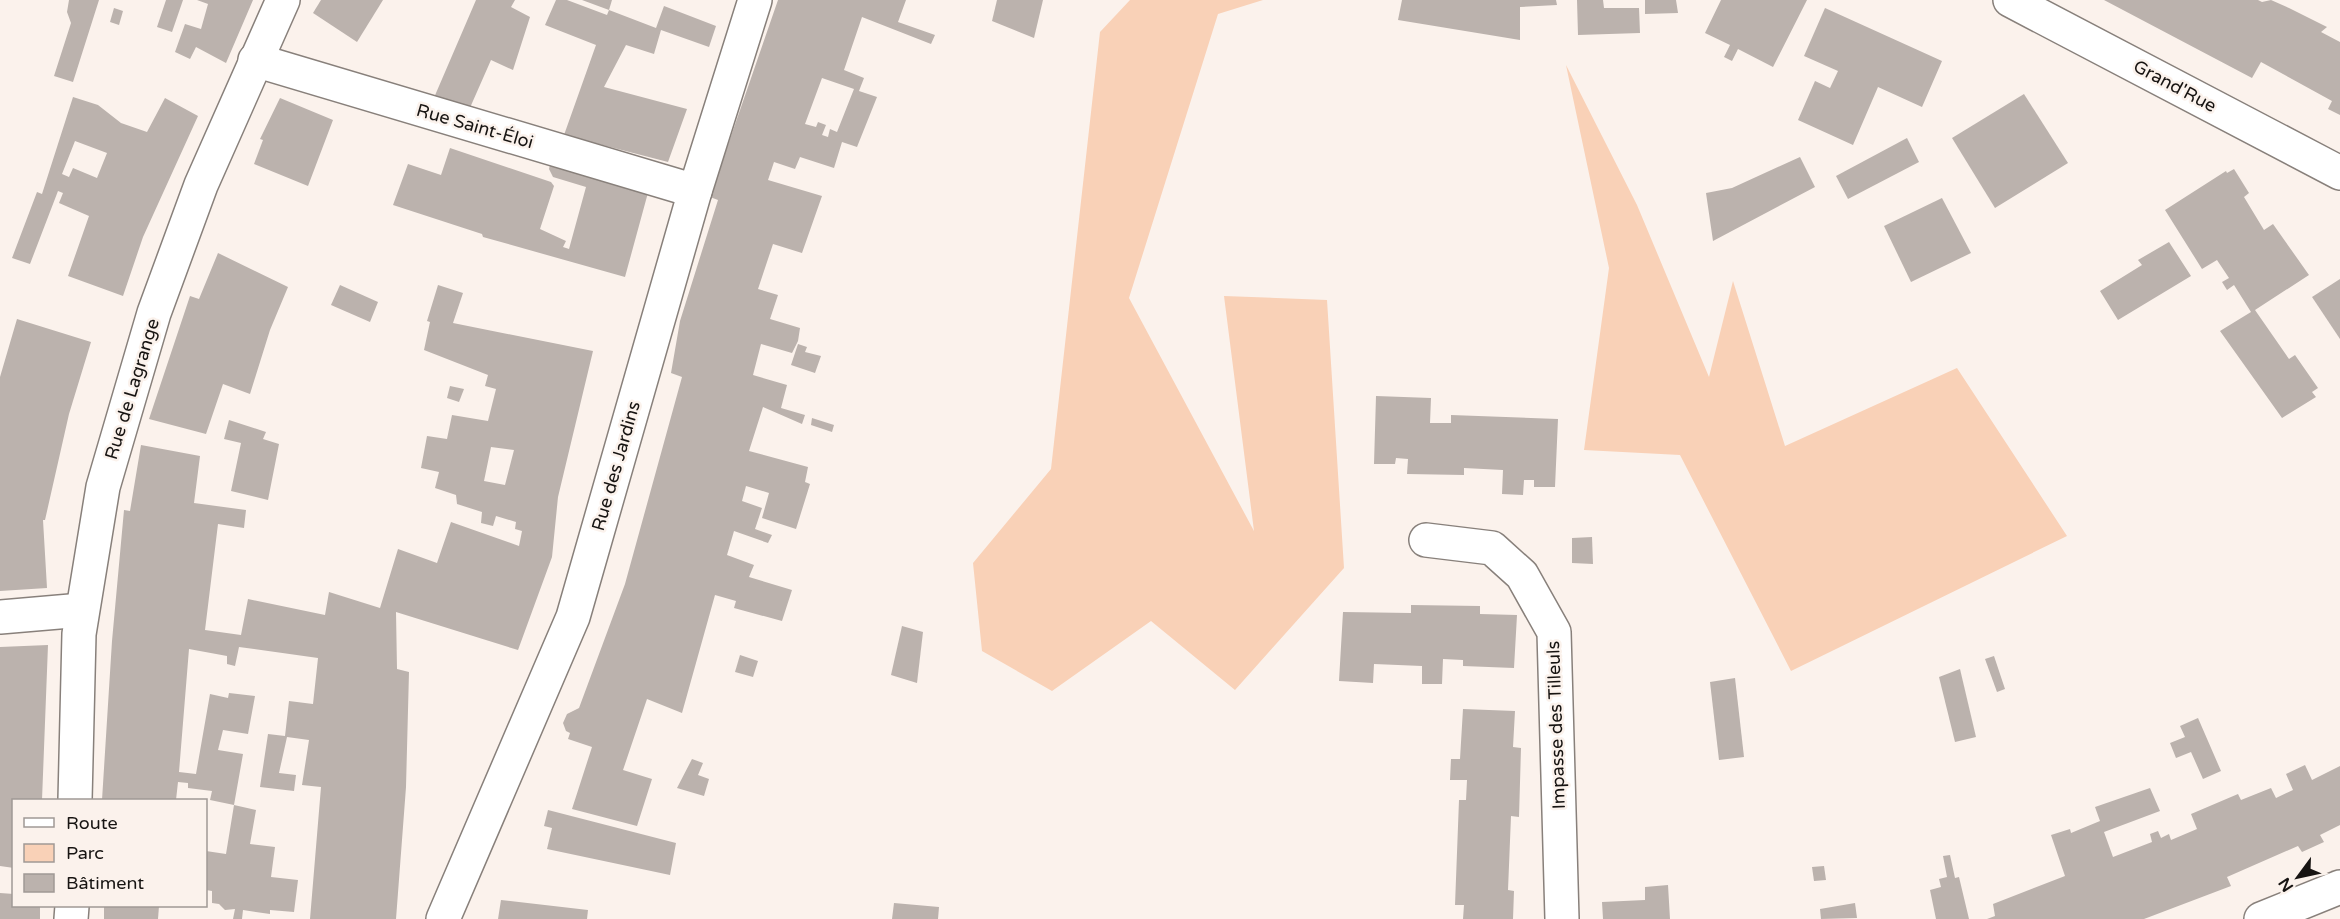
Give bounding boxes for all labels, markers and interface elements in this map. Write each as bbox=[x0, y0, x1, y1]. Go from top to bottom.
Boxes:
street label: Grand'Rue bbox=[2130, 55, 2220, 117]
street label: Rue Saint-Éloi bbox=[414, 99, 536, 153]
street label: Rue de Lagrange bbox=[100, 316, 164, 462]
street label: Rue des Jardins bbox=[587, 399, 645, 533]
street label: Impasse des Tilleuls bbox=[1542, 640, 1570, 810]
legend bbox=[12, 799, 207, 907]
text: Route bbox=[66, 812, 118, 834]
text: Parc bbox=[66, 842, 104, 864]
north arrow bbox=[2268, 847, 2328, 907]
text: Bâtiment bbox=[66, 872, 144, 894]
text: N bbox=[2274, 874, 2298, 895]

